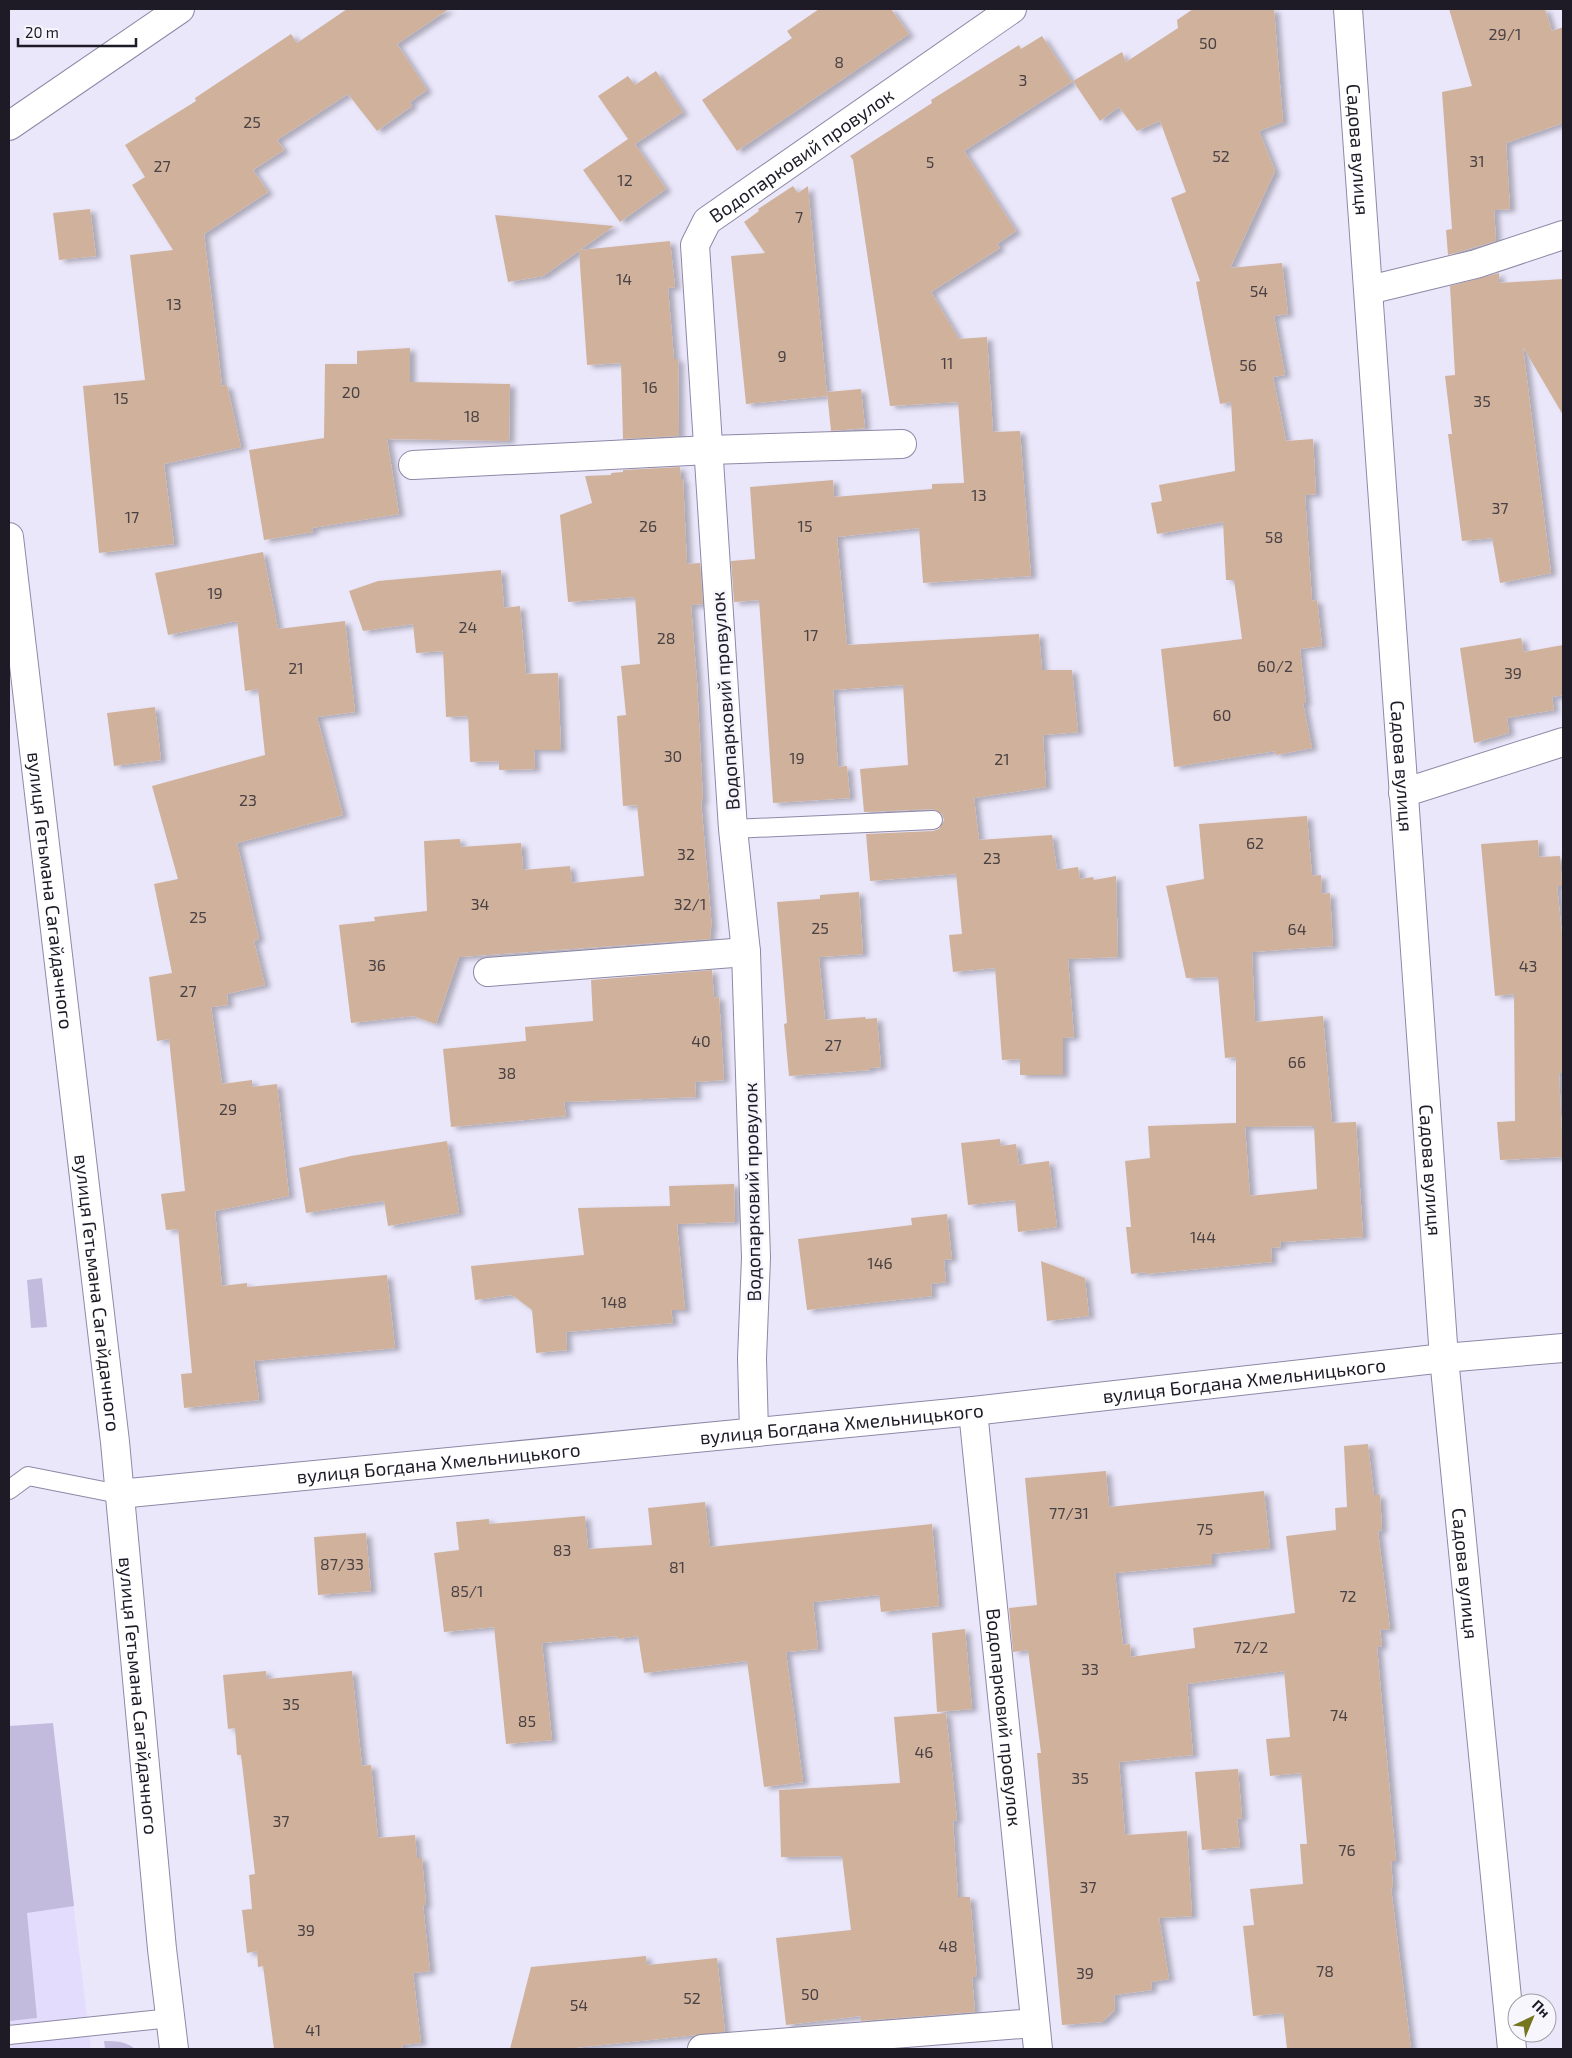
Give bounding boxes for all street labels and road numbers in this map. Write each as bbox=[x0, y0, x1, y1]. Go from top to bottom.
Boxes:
street label: Водопарковий провулок bbox=[704, 83, 898, 227]
street label: Садова вулиця bbox=[1342, 83, 1375, 216]
street label: Водопарковий провулок bbox=[705, 591, 745, 811]
street label: Садова вулиця bbox=[1386, 699, 1419, 833]
street label: вулиця Гетьмана Сагайдачного bbox=[23, 751, 79, 1030]
street label: Водопарковий провулок bbox=[738, 1082, 766, 1302]
street label: Садова вулиця bbox=[1415, 1103, 1447, 1237]
street label: вулиця Гетьмана Сагайдачного bbox=[70, 1153, 126, 1433]
street label: вулиця Богдана Хмельницького bbox=[1101, 1353, 1387, 1407]
street label: вулиця Богдана Хмельницького bbox=[699, 1398, 985, 1449]
street label: вулиця Богдана Хмельницького bbox=[295, 1437, 581, 1488]
street label: Садова вулиця bbox=[1448, 1507, 1484, 1640]
street label: вулиця Гетьмана Сагайдачного bbox=[115, 1556, 163, 1836]
street label: Водопарковий провулок bbox=[982, 1607, 1027, 1828]

